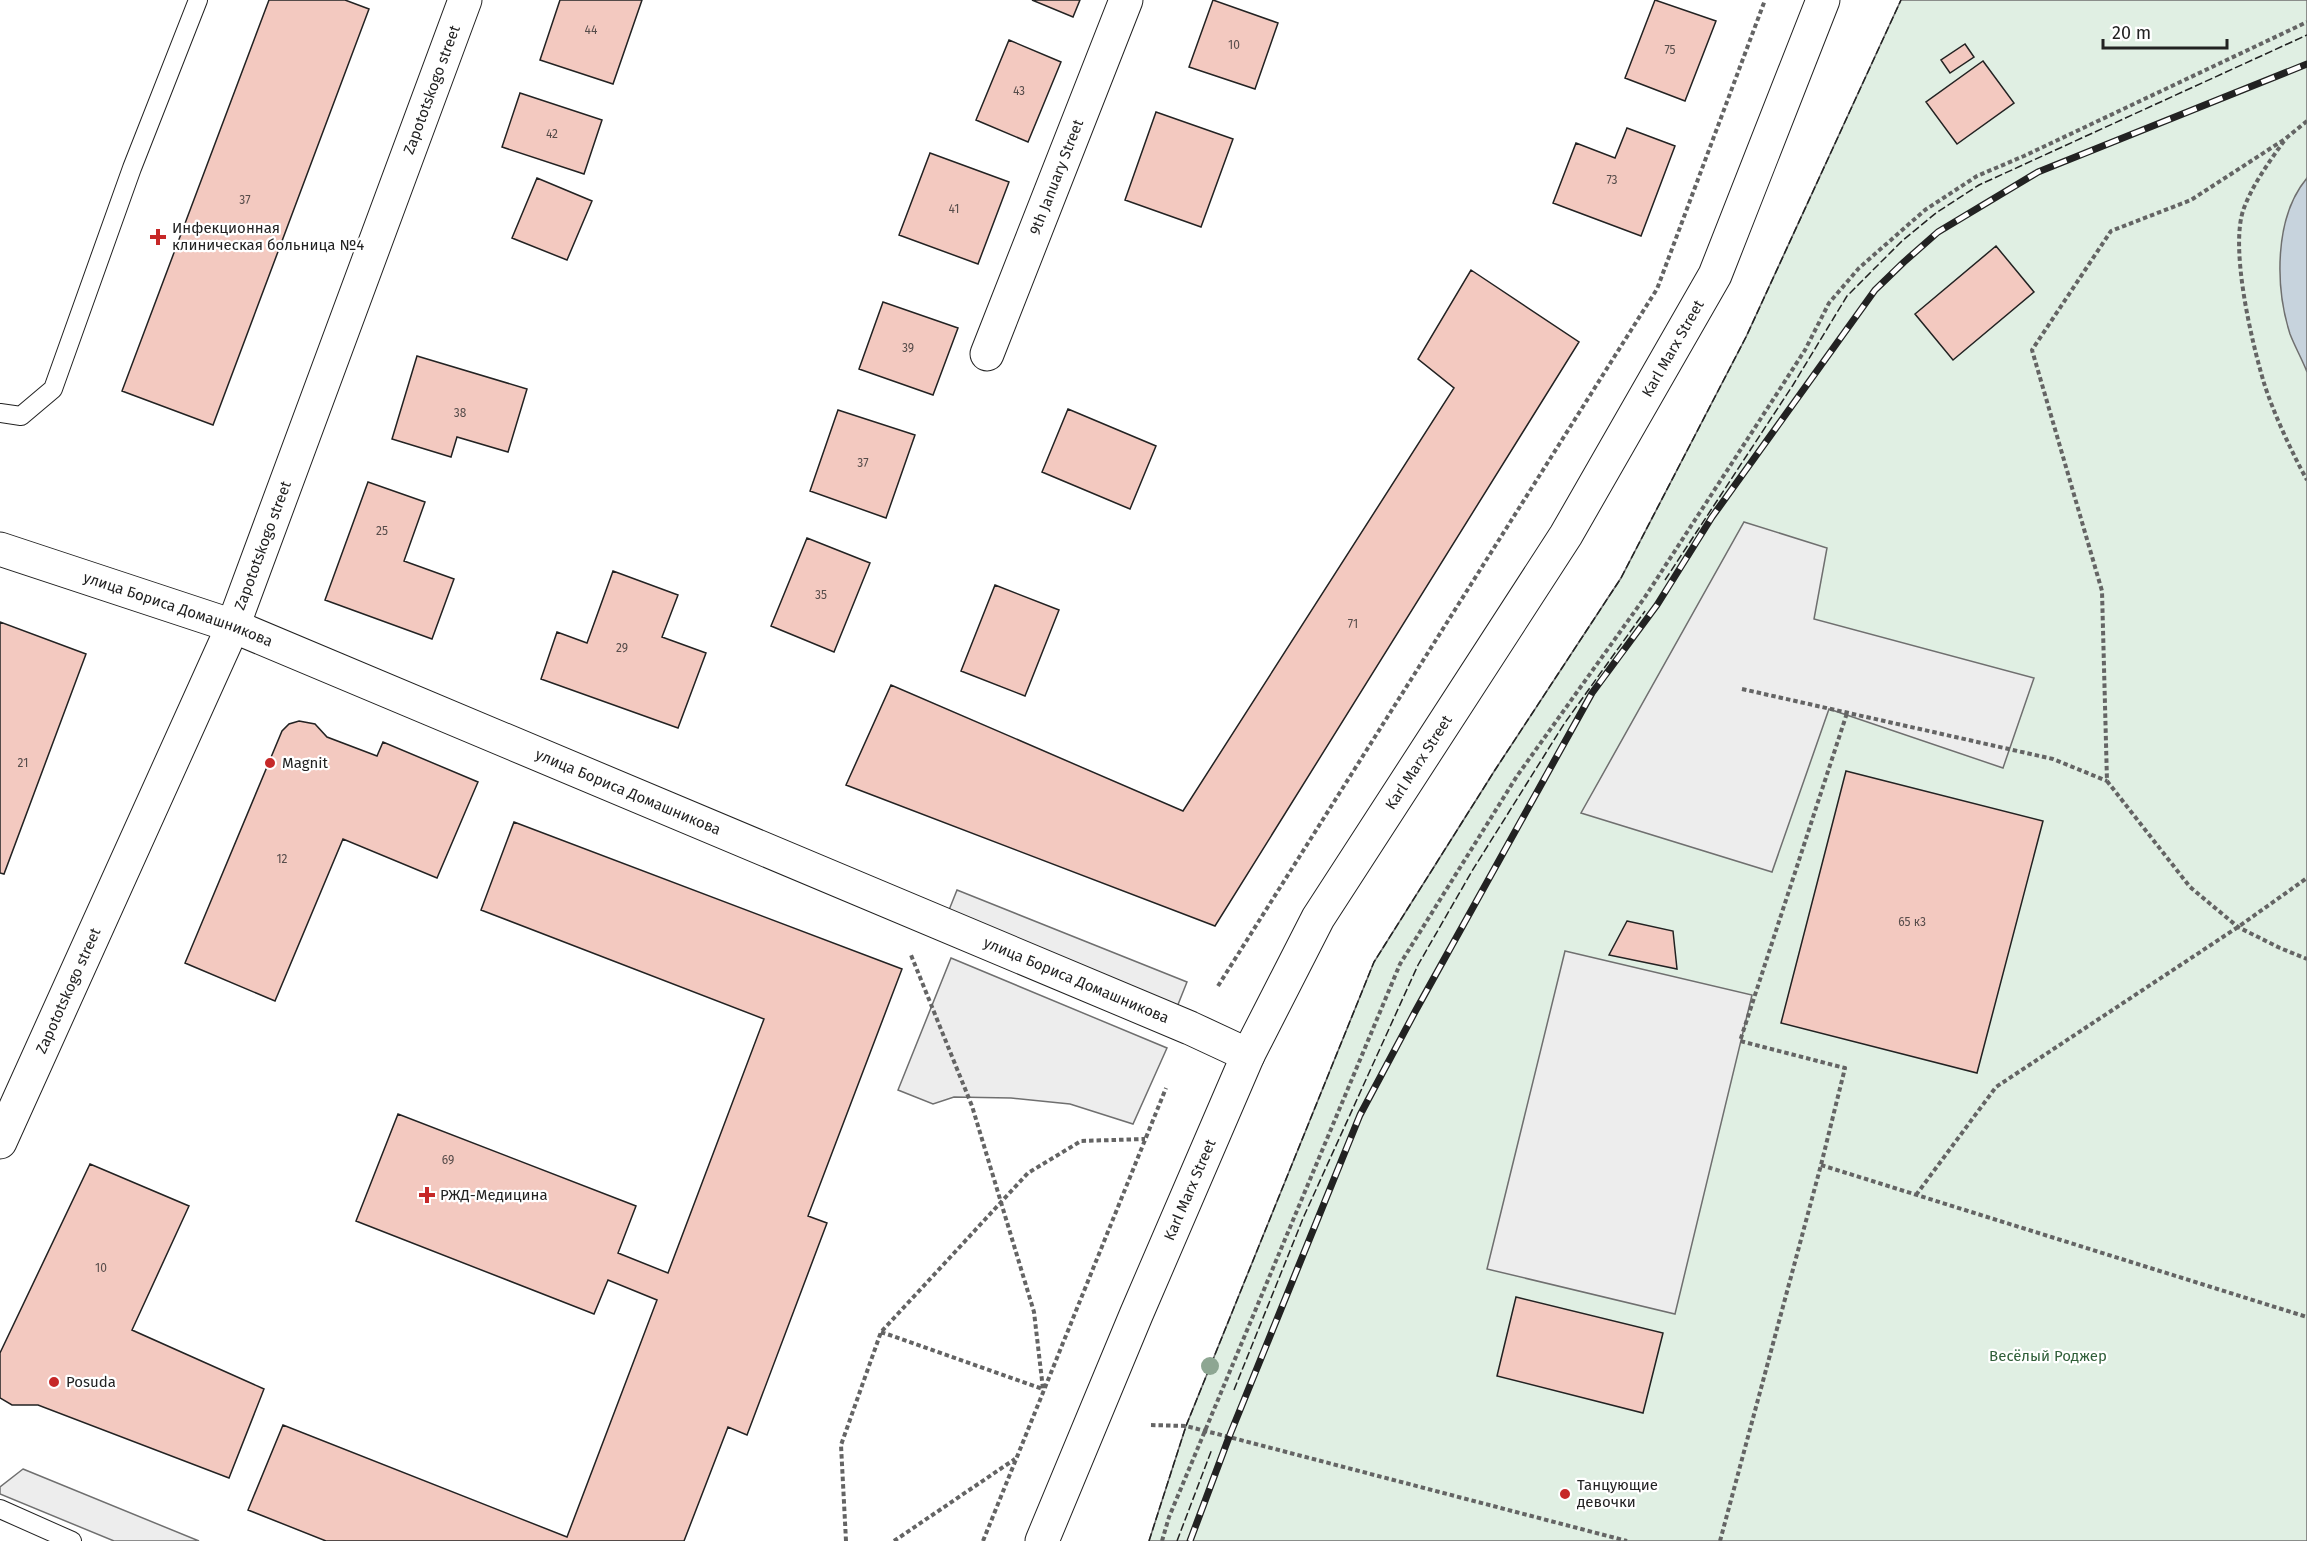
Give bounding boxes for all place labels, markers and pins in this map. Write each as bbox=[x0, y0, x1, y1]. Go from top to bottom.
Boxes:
place label: Инфекционная клиническая больница №4 bbox=[172, 219, 364, 254]
marker: Инфекционная клиническая больница №4 bbox=[149, 228, 167, 246]
place label: Magnit bbox=[282, 754, 329, 772]
marker: Magnit bbox=[263, 756, 277, 770]
marker: РЖД-Медицина bbox=[418, 1186, 436, 1204]
place label: РЖД-Медицина bbox=[440, 1186, 548, 1204]
place label: Posuda bbox=[66, 1373, 116, 1391]
marker: Posuda bbox=[47, 1375, 61, 1389]
place label: Танцующие девочки bbox=[1577, 1476, 1658, 1511]
marker: Танцующие девочки bbox=[1558, 1487, 1572, 1501]

